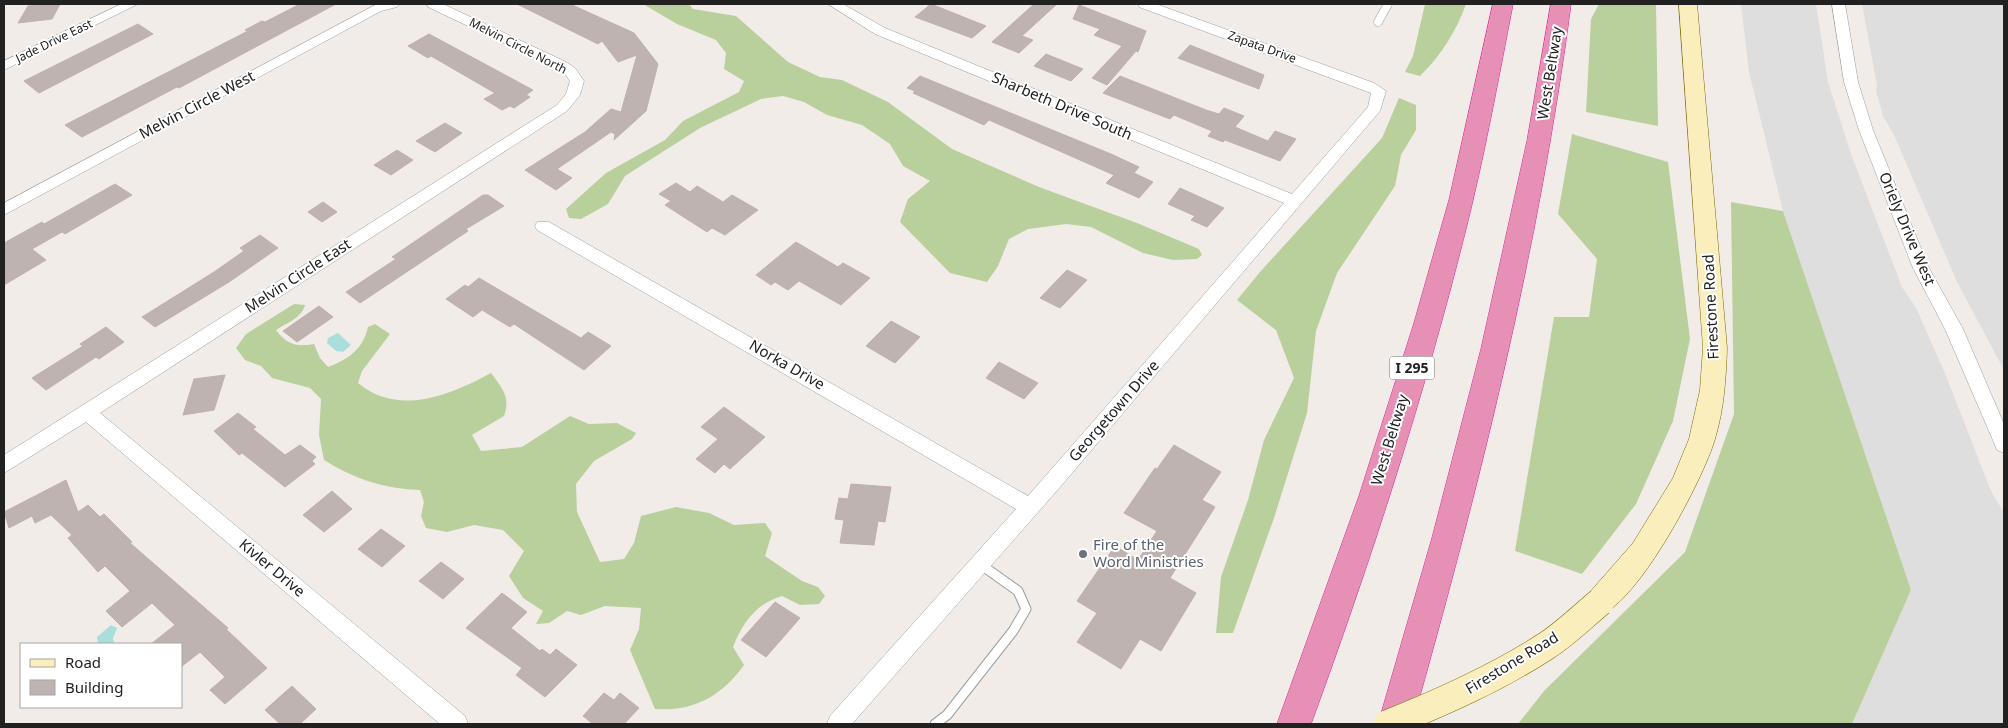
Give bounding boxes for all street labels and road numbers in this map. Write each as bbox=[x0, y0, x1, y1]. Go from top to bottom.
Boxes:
street label: Jade Drive East bbox=[12, 14, 96, 67]
street label: Melvin Circle North bbox=[466, 14, 570, 78]
street label: West Beltway bbox=[1532, 25, 1566, 121]
street label: Zapata Drive bbox=[1226, 26, 1299, 67]
street label: Melvin Circle West bbox=[135, 65, 258, 143]
street label: Sharbeth Drive South bbox=[989, 66, 1136, 144]
street label: Oriely Drive West bbox=[1875, 169, 1941, 289]
street label: Melvin Circle East bbox=[241, 233, 355, 317]
street label: Firestone Road bbox=[1697, 254, 1723, 360]
street label: Norka Drive bbox=[746, 334, 829, 394]
street label: Georgetown Drive bbox=[1064, 355, 1163, 465]
road number: I 295 bbox=[1390, 356, 1434, 379]
street label: West Beltway bbox=[1366, 392, 1412, 488]
street label: Kivler Drive bbox=[235, 534, 310, 601]
street label: Firestone Road bbox=[1461, 626, 1562, 698]

